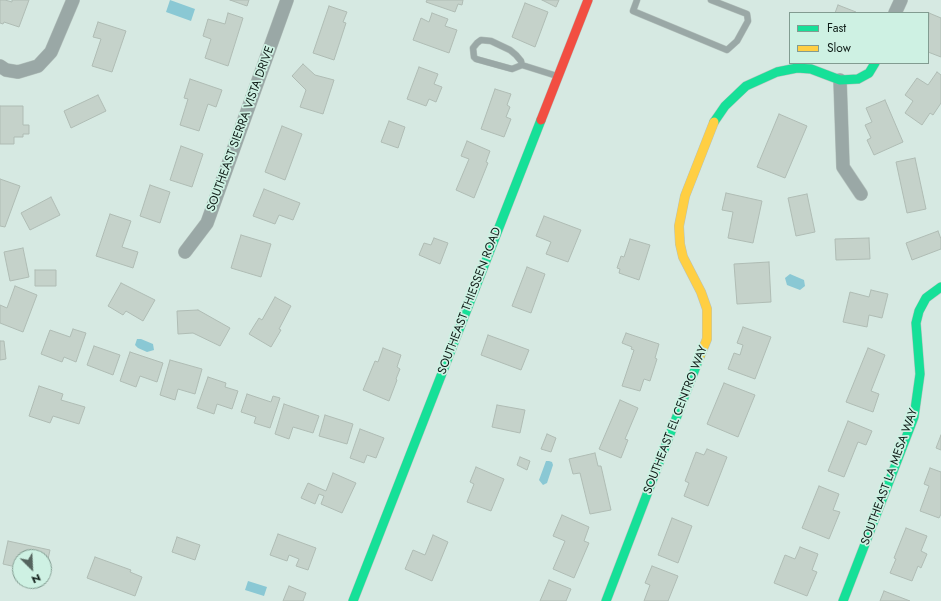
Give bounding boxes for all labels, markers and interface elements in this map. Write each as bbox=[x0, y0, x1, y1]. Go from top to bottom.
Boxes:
legend bbox=[789, 12, 929, 64]
text: Fast bbox=[827, 19, 846, 37]
text: Slow bbox=[827, 39, 851, 57]
street label: SOUTHEAST SIERRA VISTA DRIVE bbox=[204, 44, 278, 214]
street label: SOUTHEAST THIESSEN ROAD bbox=[435, 225, 505, 377]
street label: SOUTHEAST EL CENTRO WAY bbox=[641, 344, 711, 496]
street label: SOUTHEAST LA MESA WAY bbox=[859, 407, 921, 547]
north arrow bbox=[12, 549, 52, 589]
text: N bbox=[29, 570, 44, 588]

